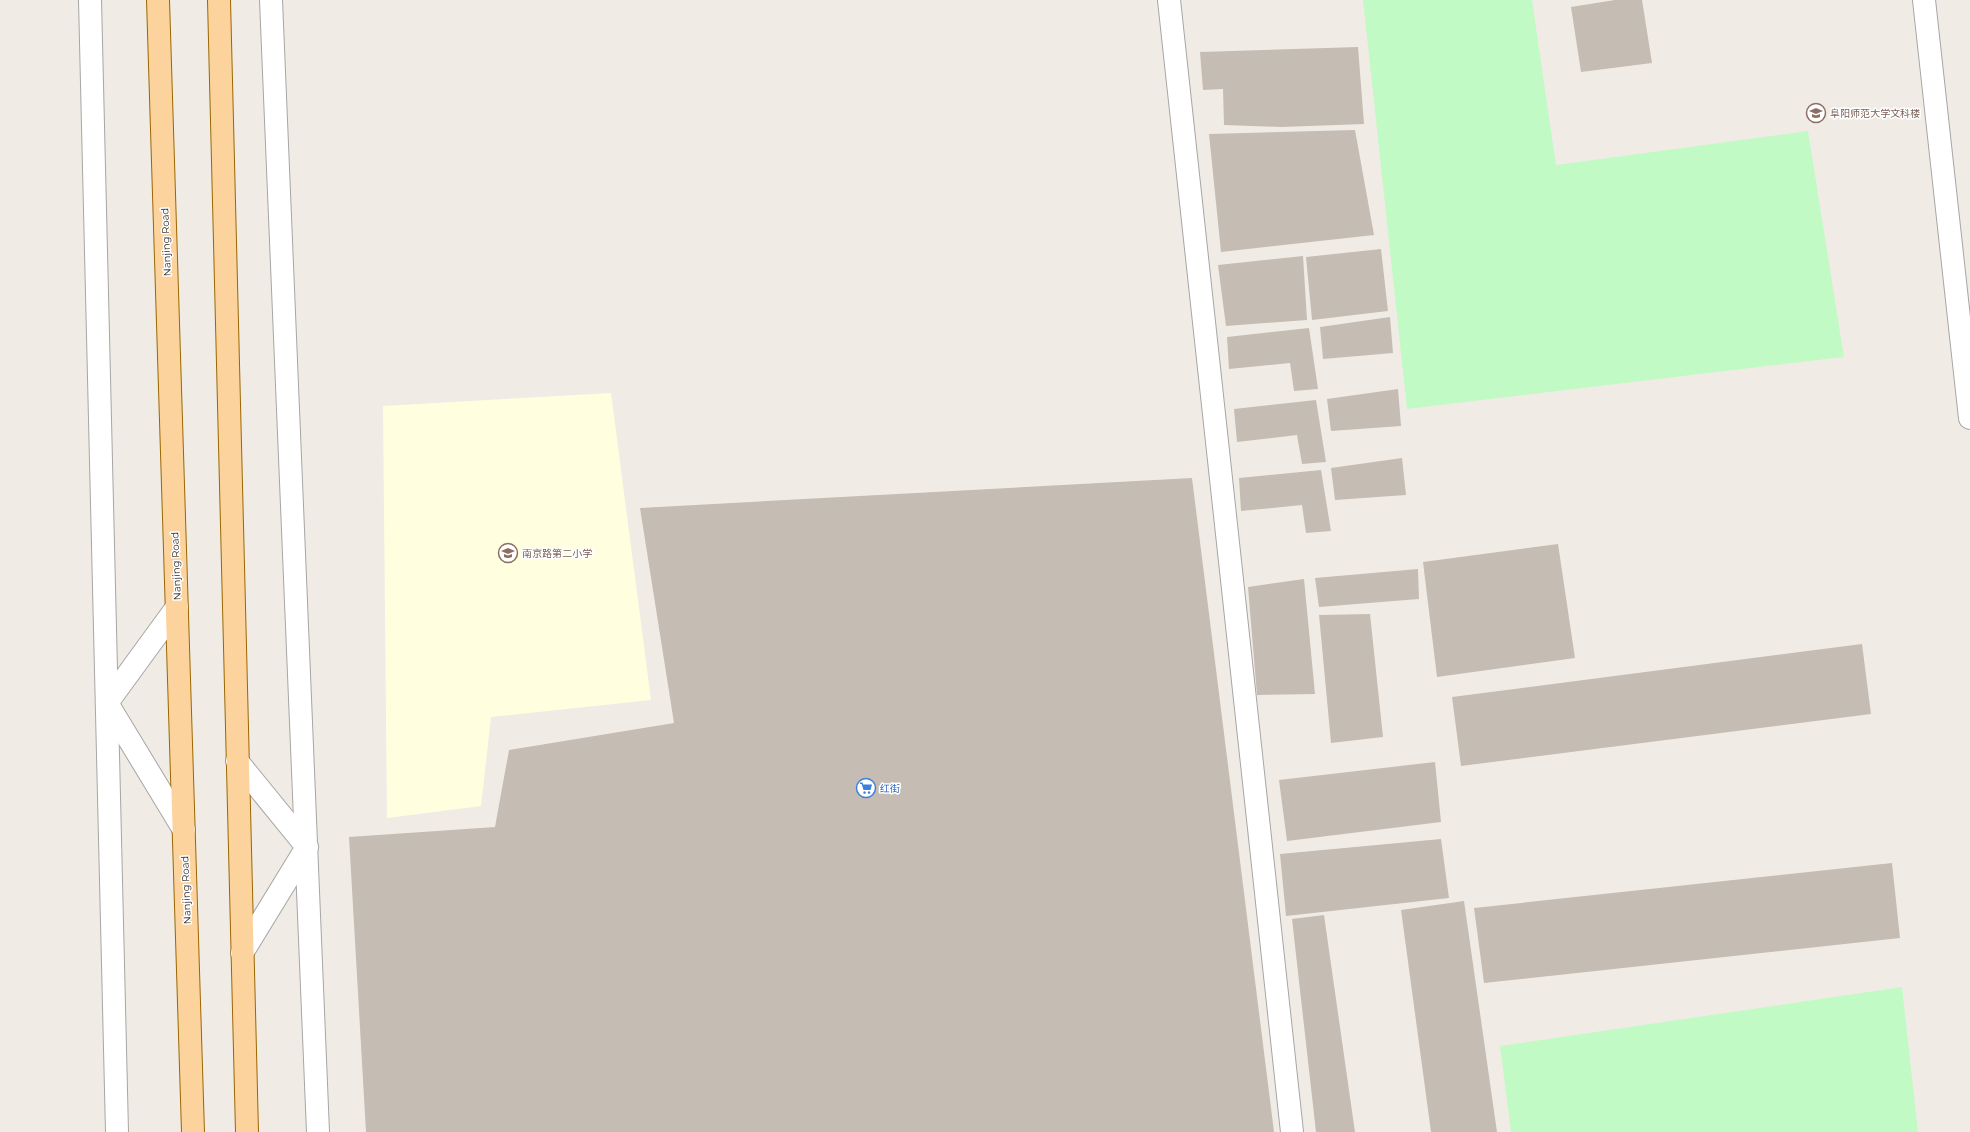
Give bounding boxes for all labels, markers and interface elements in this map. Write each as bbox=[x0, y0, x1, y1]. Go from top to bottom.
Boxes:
school or university icon: 阜阳师范大学文科楼 bbox=[1805, 102, 1827, 124]
place label: 阜阳师范大学文科楼 bbox=[1830, 107, 1920, 120]
street label: Nanjing Road bbox=[158, 207, 174, 277]
street label: Nanjing Road bbox=[168, 531, 184, 601]
school or university icon: 南京路第二小学 bbox=[497, 542, 519, 564]
place label: 南京路第二小学 bbox=[522, 547, 592, 560]
supermarket icon: 红街 bbox=[855, 777, 877, 799]
place label: 红街 bbox=[880, 782, 900, 795]
street label: Nanjing Road bbox=[178, 855, 194, 925]

